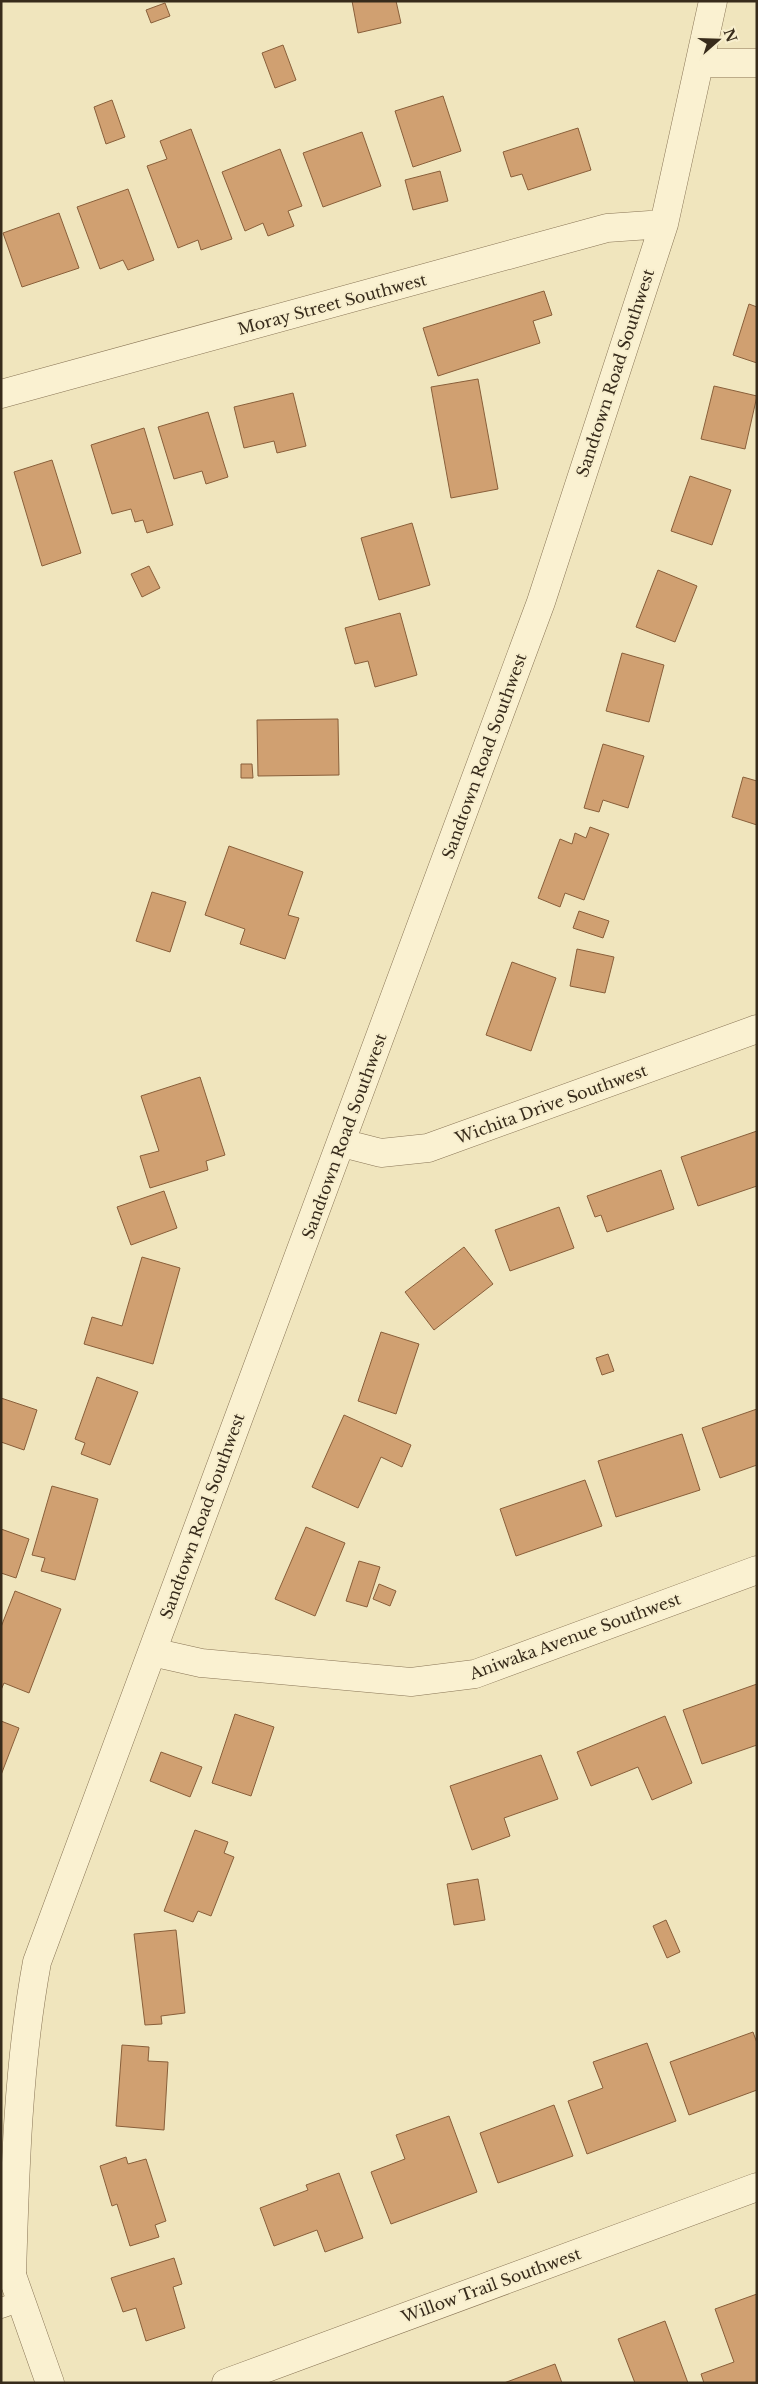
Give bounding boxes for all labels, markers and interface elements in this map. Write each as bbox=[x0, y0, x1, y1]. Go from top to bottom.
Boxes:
north arrow bbox=[693, 15, 743, 65]
text: N bbox=[720, 26, 741, 45]
street label: Sandtown Road Southwest bbox=[572, 266, 658, 480]
street label: Moray Street Southwest bbox=[235, 269, 429, 339]
street label: Sandtown Road Southwest bbox=[437, 650, 531, 862]
street label: Sandtown Road Southwest bbox=[297, 1030, 391, 1242]
street label: Wichita Drive Southwest bbox=[451, 1060, 650, 1148]
street label: Sandtown Road Southwest bbox=[155, 1410, 249, 1622]
street label: Aniwaka Avenue Southwest bbox=[466, 1588, 683, 1684]
street label: Willow Trail Southwest bbox=[398, 2243, 583, 2327]

